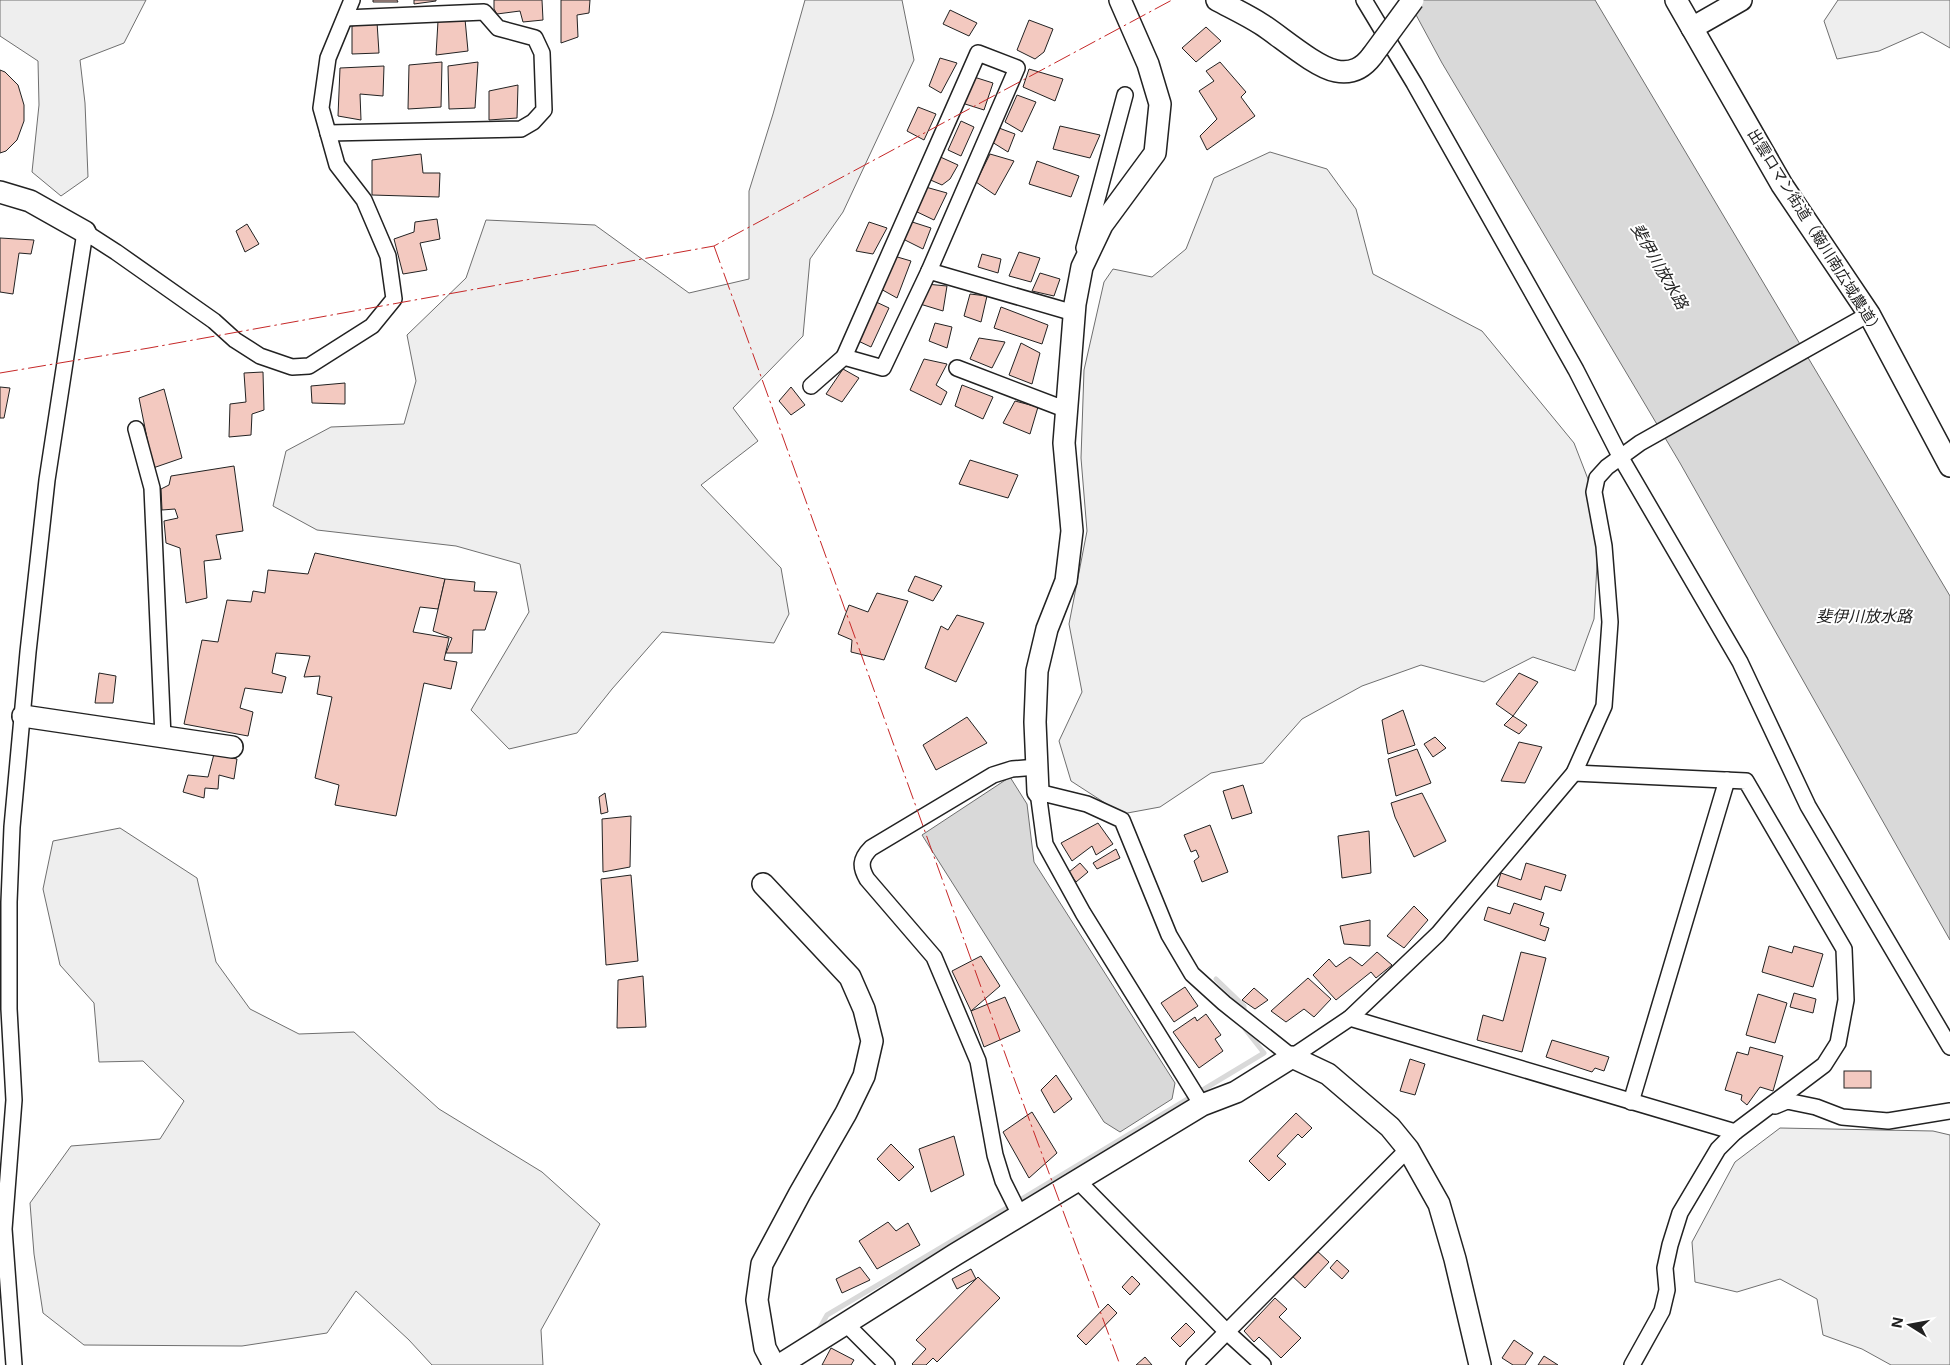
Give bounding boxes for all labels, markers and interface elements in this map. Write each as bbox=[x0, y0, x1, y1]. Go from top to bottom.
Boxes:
street label: 出雲ロマン街道（簸川南広域農道） bbox=[1744, 125, 1887, 339]
water label: 斐伊川放水路 bbox=[1627, 219, 1694, 314]
water label: 斐伊川放水路 bbox=[1816, 606, 1914, 626]
north arrow bbox=[1885, 1300, 1935, 1350]
text: N bbox=[1887, 1316, 1906, 1329]

